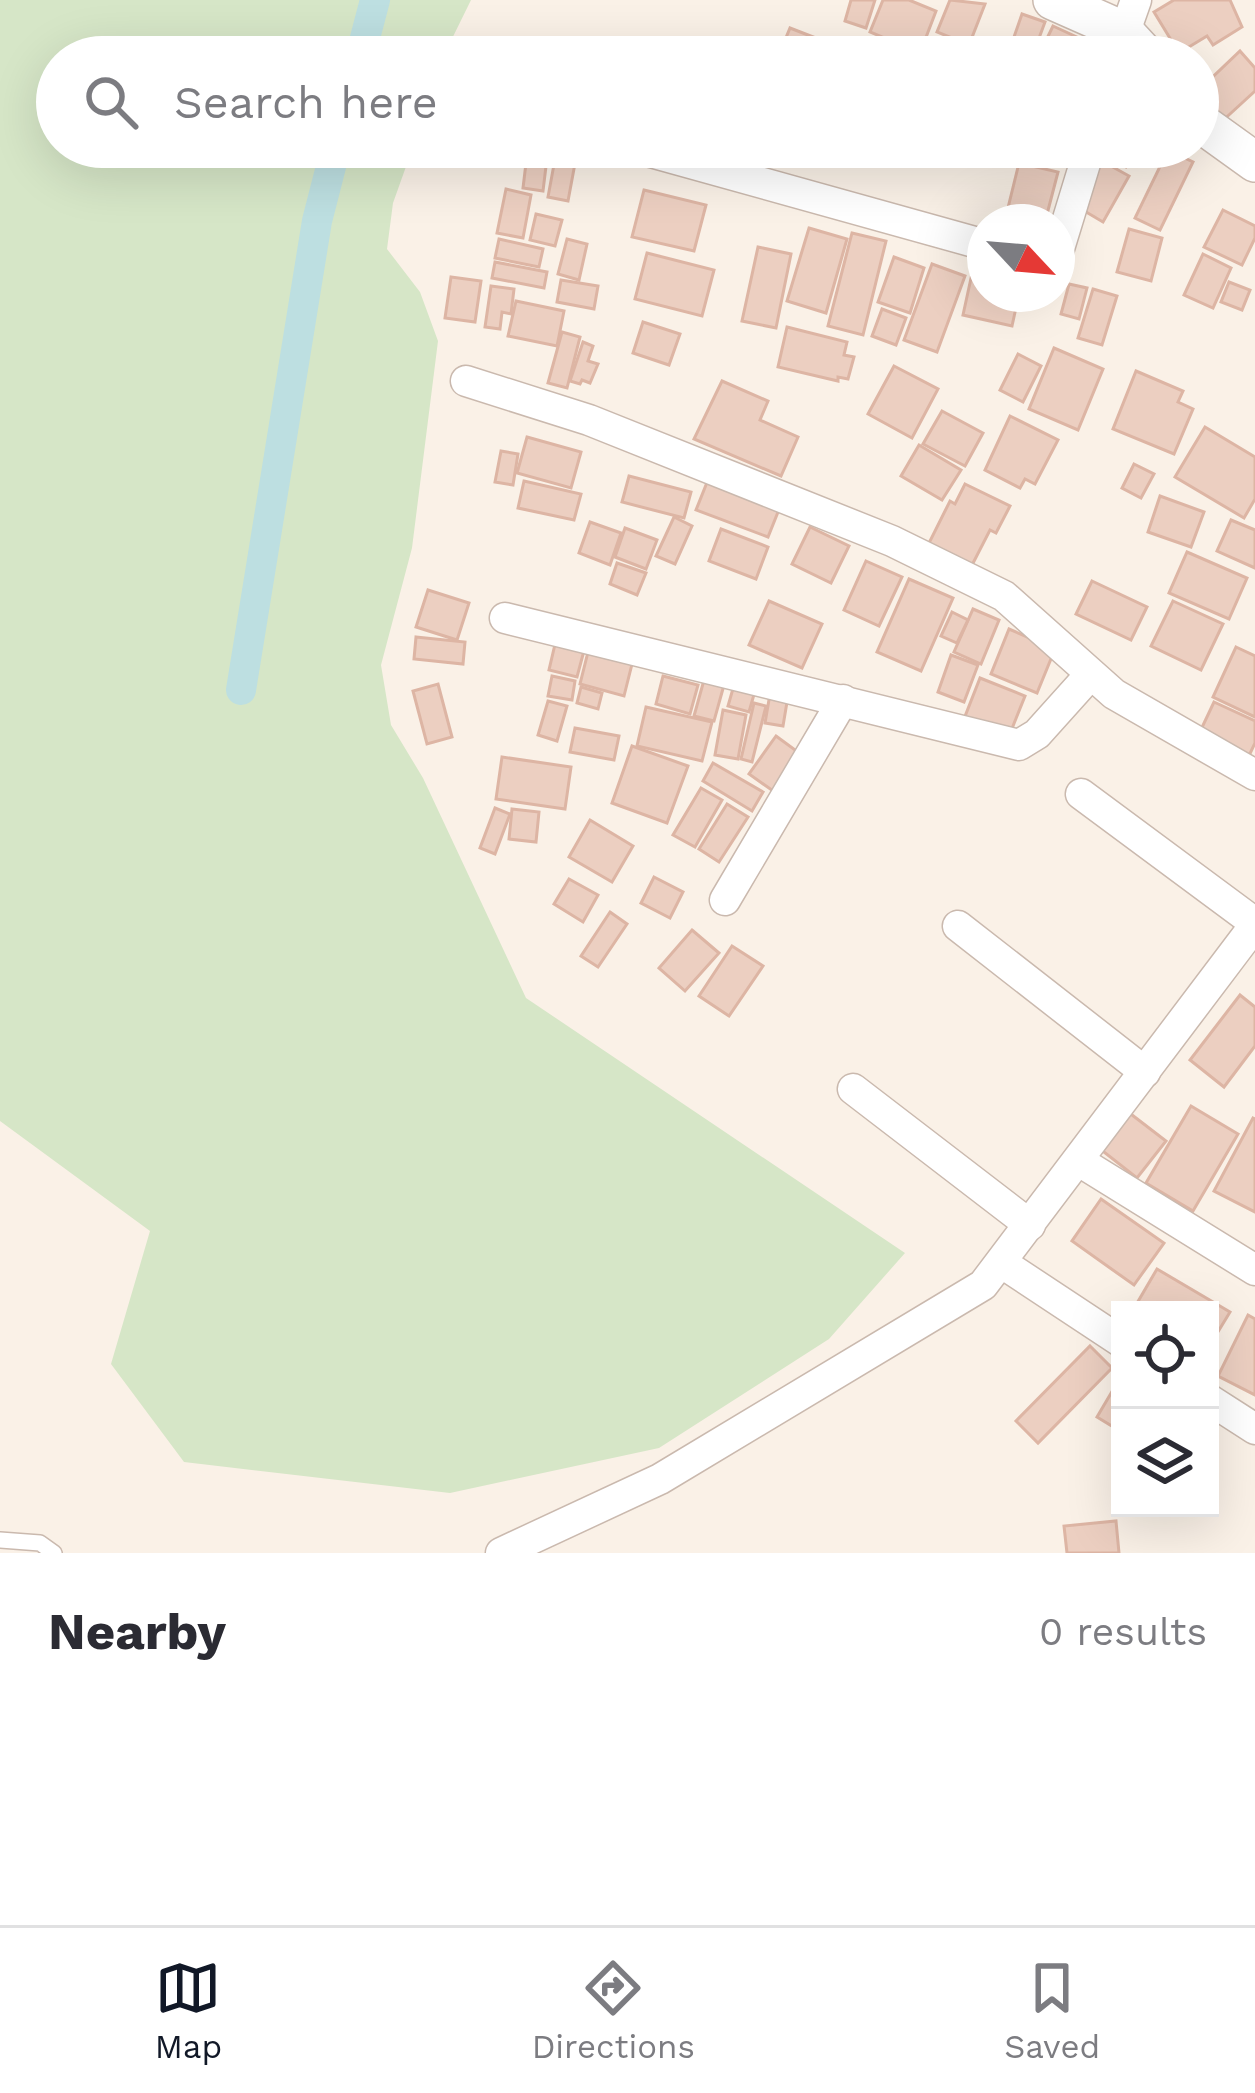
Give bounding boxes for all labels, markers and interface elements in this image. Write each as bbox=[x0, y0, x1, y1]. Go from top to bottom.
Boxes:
search box bbox=[36, 36, 1219, 168]
icon: search bbox=[78, 69, 144, 135]
text: Search here bbox=[174, 76, 438, 129]
north arrow bbox=[967, 204, 1075, 312]
map controls bbox=[1111, 1301, 1219, 1517]
button: locate bbox=[1111, 1301, 1219, 1409]
button: layers bbox=[1111, 1409, 1219, 1517]
text: Nearby bbox=[48, 1602, 226, 1661]
text: 0 results bbox=[1039, 1609, 1207, 1654]
tab: Map bbox=[155, 1955, 222, 2066]
tab: Directions bbox=[532, 1955, 695, 2066]
tab: Saved bbox=[1004, 1955, 1100, 2066]

